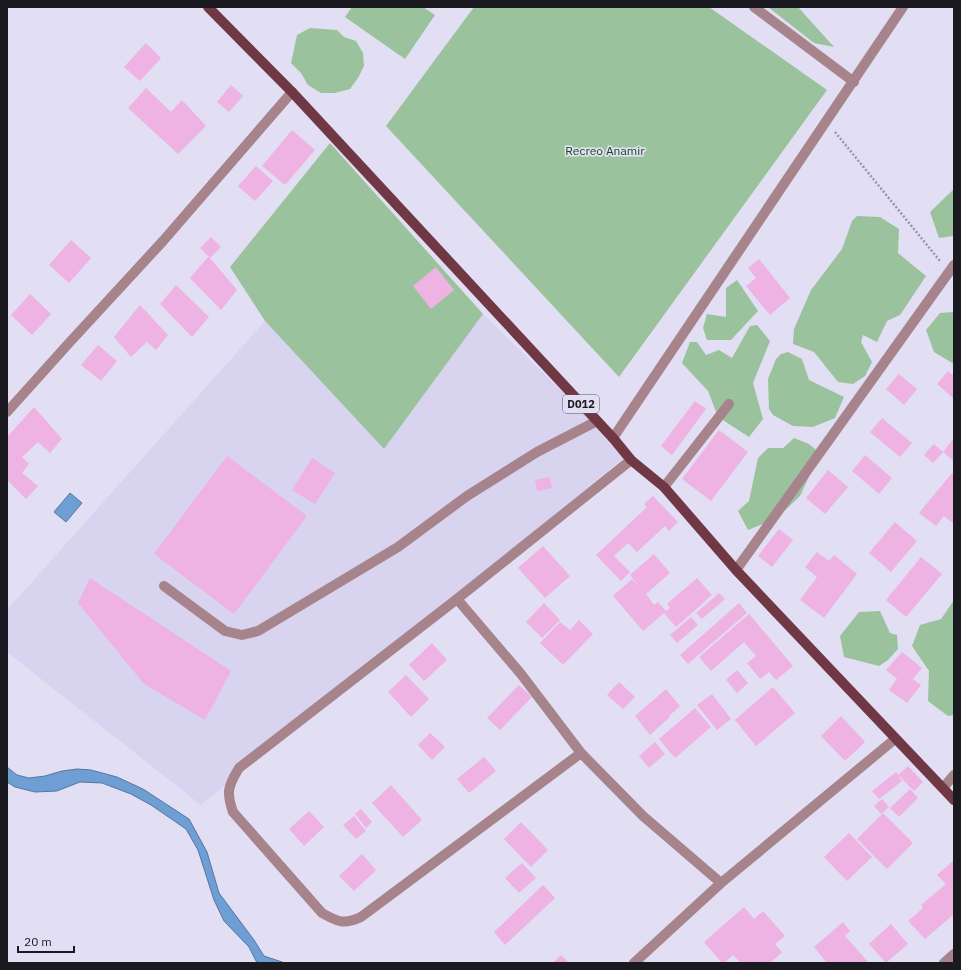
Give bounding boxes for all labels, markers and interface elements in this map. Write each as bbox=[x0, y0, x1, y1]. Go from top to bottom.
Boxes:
park label: Recreo Anamir bbox=[565, 143, 645, 158]
road number: D012 bbox=[563, 395, 599, 413]
scale bar bbox=[18, 928, 74, 954]
text: 20 m bbox=[24, 934, 52, 949]

